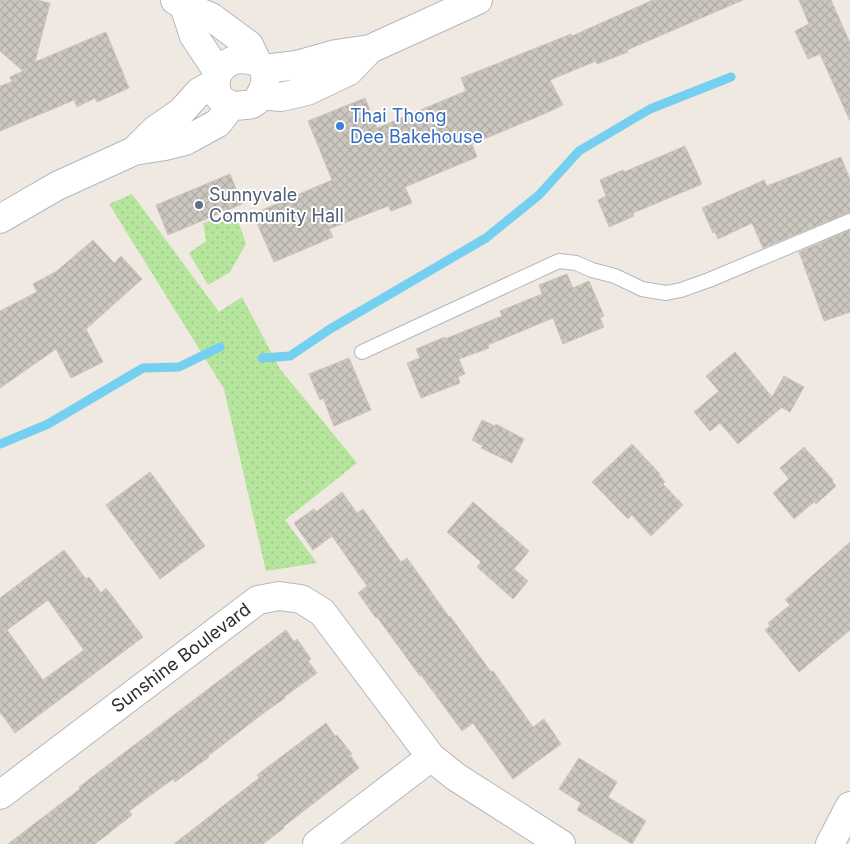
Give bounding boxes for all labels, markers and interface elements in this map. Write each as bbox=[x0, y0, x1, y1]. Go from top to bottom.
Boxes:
place label: Thai Thong Dee Bakehouse bbox=[350, 105, 483, 147]
marker: Thai Thong Dee Bakehouse bbox=[334, 120, 346, 132]
place label: Sunnyvale Community Hall bbox=[209, 184, 344, 226]
marker: Sunnyvale Community Hall bbox=[193, 199, 205, 211]
street label: Sunshine Boulevard bbox=[107, 598, 254, 717]

